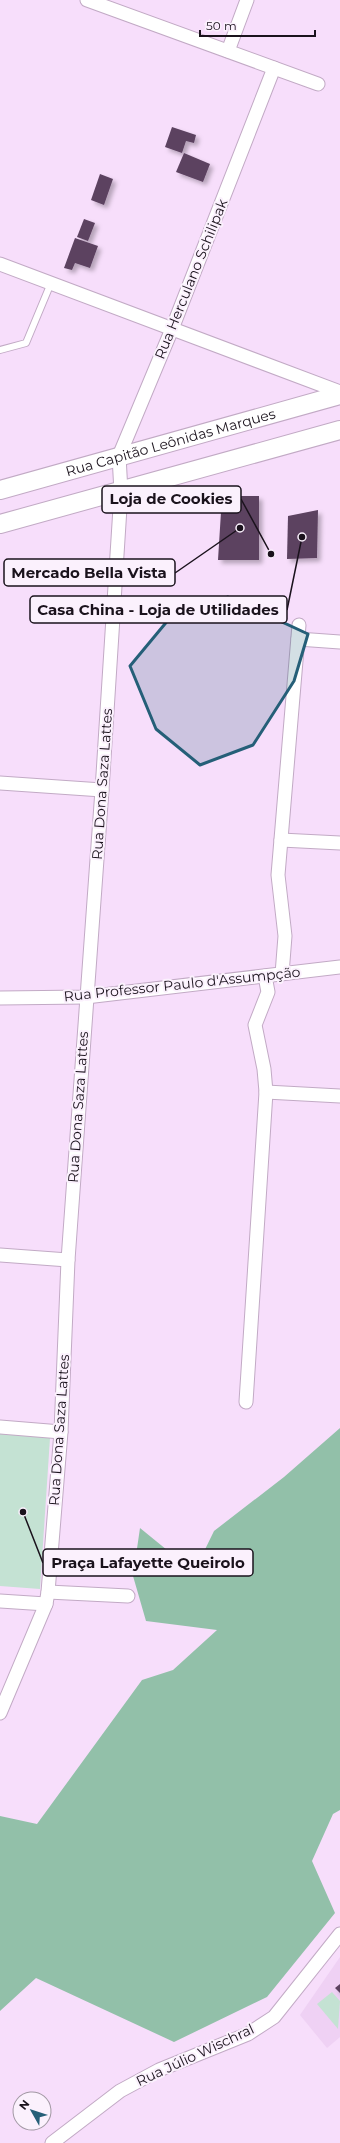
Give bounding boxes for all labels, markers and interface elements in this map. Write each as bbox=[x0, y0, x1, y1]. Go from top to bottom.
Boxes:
scale bar bbox=[200, 12, 315, 38]
text: 50 m bbox=[206, 18, 237, 33]
street label: Rua Herculano Schilipak bbox=[151, 196, 232, 362]
street label: Rua Capitão Leônidas Marques bbox=[64, 404, 278, 480]
callout: Loja de Cookies bbox=[102, 486, 241, 513]
text: Loja de Cookies bbox=[110, 489, 232, 508]
callout: Mercado Bella Vista bbox=[4, 559, 175, 586]
text: Mercado Bella Vista bbox=[11, 563, 167, 582]
callout: Casa China - Loja de Utilidades bbox=[30, 596, 287, 623]
text: Casa China - Loja de Utilidades bbox=[37, 600, 279, 619]
street label: Rua Dona Saza Lattes bbox=[88, 707, 116, 860]
street label: Rua Professor Paulo d'Assumpção bbox=[63, 963, 301, 1005]
street label: Rua Dona Saza Lattes bbox=[64, 1030, 92, 1183]
street label: Rua Dona Saza Lattes bbox=[45, 1353, 73, 1506]
callout: Praça Lafayette Queirolo bbox=[43, 1549, 253, 1576]
text: Praça Lafayette Queirolo bbox=[51, 1553, 245, 1572]
street label: Rua Júlio Wischral bbox=[133, 2020, 257, 2090]
north arrow bbox=[12, 2091, 52, 2131]
text: N bbox=[16, 2097, 32, 2113]

